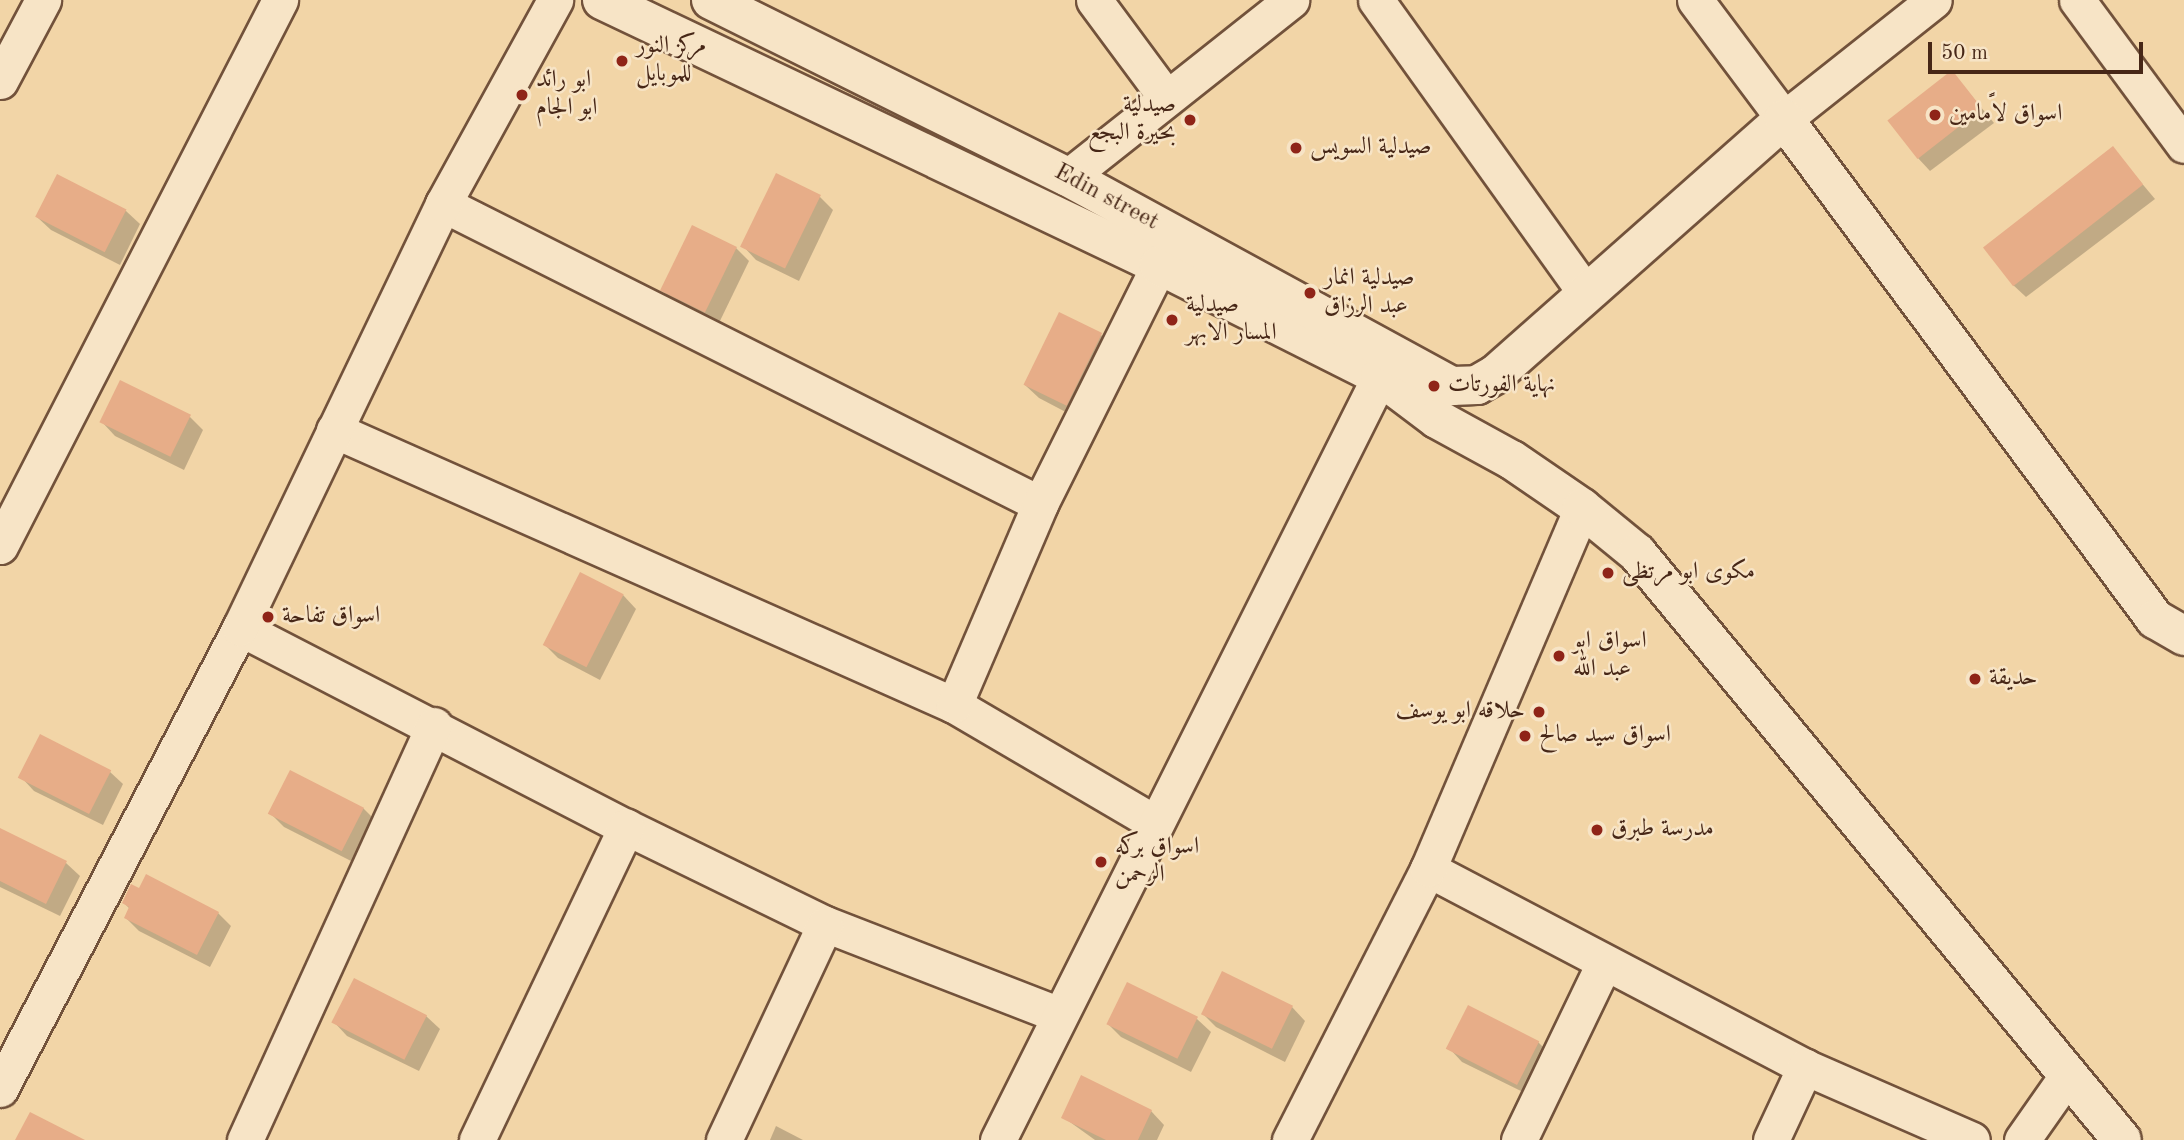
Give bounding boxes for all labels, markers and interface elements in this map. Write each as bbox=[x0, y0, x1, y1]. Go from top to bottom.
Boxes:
scale bar bbox=[1932, 28, 2147, 72]
place label: مركز النور للموبايل bbox=[636, 33, 706, 89]
text: 50 m bbox=[1941, 43, 1988, 64]
marker: مركز النور للموبايل bbox=[614, 53, 630, 69]
place label: ابو رائد ابو الجام bbox=[536, 67, 597, 123]
marker: ابو رائد ابو الجام bbox=[514, 87, 530, 103]
place label: صيدلية بحيرة البجع bbox=[1088, 92, 1176, 148]
place label: اسواق لاًًمامين bbox=[1949, 101, 2062, 129]
marker: اسواق لاًًمامين bbox=[1927, 107, 1943, 123]
marker: صيدلية بحيرة البجع bbox=[1182, 112, 1198, 128]
place label: صيدلية السويس bbox=[1310, 134, 1431, 162]
marker: صيدلية السويس bbox=[1288, 140, 1304, 156]
street label: Edin street bbox=[1049, 158, 1163, 238]
place label: صيدلية انمار عبد الرزاق bbox=[1324, 265, 1415, 321]
marker: صيدلية انمار عبد الرزاق bbox=[1302, 285, 1318, 301]
place label: صيدلية المسار الابهر bbox=[1186, 292, 1277, 348]
marker: صيدلية المسار الابهر bbox=[1164, 312, 1180, 328]
place label: نهاية الفورتات bbox=[1448, 372, 1555, 400]
marker: نهاية الفورتات bbox=[1426, 378, 1442, 394]
place label: مكوى ابو مرتظى bbox=[1622, 559, 1755, 587]
marker: مكوى ابو مرتظى bbox=[1600, 565, 1616, 581]
place label: اسواق تفاحة bbox=[282, 603, 380, 631]
marker: اسواق تفاحة bbox=[260, 609, 276, 625]
place label: اسواق ابو عبد الله bbox=[1573, 628, 1647, 684]
marker: اسواق ابو عبد الله bbox=[1551, 648, 1567, 664]
place label: حديقة bbox=[1989, 665, 2038, 693]
marker: حديقة bbox=[1967, 671, 1983, 687]
place label: حلاقه ابو يوسف bbox=[1396, 698, 1525, 726]
marker: حلاقه ابو يوسف bbox=[1531, 704, 1547, 720]
place label: اسواق سيد صالح bbox=[1539, 722, 1671, 750]
marker: اسواق سيد صالح bbox=[1517, 728, 1533, 744]
place label: مدرسة طبرق bbox=[1611, 816, 1714, 844]
marker: مدرسة طبرق bbox=[1589, 822, 1605, 838]
place label: اسواق بركه الرحمن bbox=[1115, 834, 1199, 890]
marker: اسواق بركه الرحمن bbox=[1093, 854, 1109, 870]

